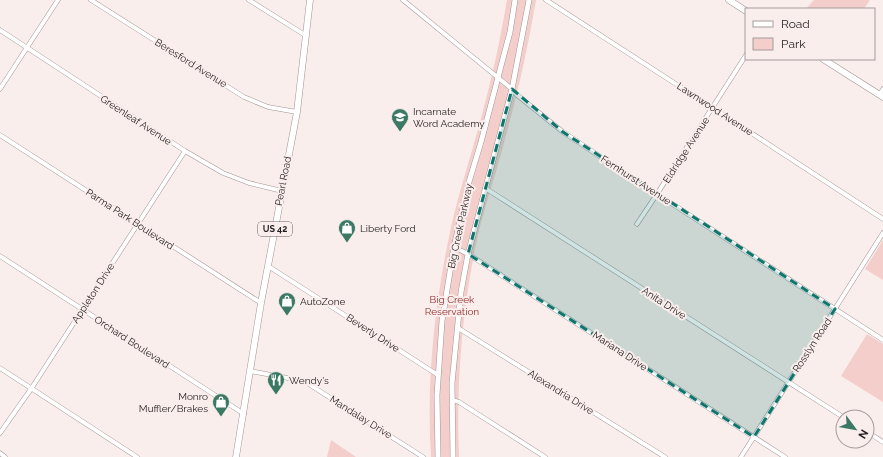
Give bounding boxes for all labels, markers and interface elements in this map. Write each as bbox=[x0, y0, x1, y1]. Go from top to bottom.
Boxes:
legend bbox=[745, 8, 875, 60]
text: Road bbox=[781, 17, 810, 31]
street label: Beresford Avenue bbox=[153, 36, 229, 90]
text: Park bbox=[781, 37, 806, 51]
street label: Lawnwood Avenue bbox=[675, 80, 755, 138]
street label: Greenleaf Avenue bbox=[98, 93, 174, 147]
place label: Incarnate Word Academy bbox=[413, 106, 485, 129]
school or university icon: Incarnate Word Academy bbox=[390, 107, 410, 132]
street label: Eldridge Avenue bbox=[661, 115, 711, 185]
street label: Fernhurst Avenue bbox=[599, 153, 673, 207]
street label: Pearl Road bbox=[273, 155, 293, 207]
street label: Big Creek Parkway bbox=[446, 182, 474, 269]
street label: Parma Park Boulevard bbox=[84, 186, 176, 252]
shop icon: Liberty Ford bbox=[337, 218, 357, 243]
road number: US 42 bbox=[258, 222, 292, 236]
place label: Liberty Ford bbox=[360, 223, 416, 234]
street label: Appleton Drive bbox=[70, 261, 116, 325]
street label: Anita Drive bbox=[640, 285, 688, 321]
shop icon: AutoZone bbox=[277, 291, 297, 316]
park label: Big Creek Reservation bbox=[425, 294, 479, 317]
place label: AutoZone bbox=[300, 296, 346, 307]
street label: Beverly Drive bbox=[344, 312, 402, 354]
street label: Orchard Boulevard bbox=[93, 314, 171, 370]
street label: Rosslyn Road bbox=[790, 316, 834, 374]
street label: Mariana Drive bbox=[591, 329, 650, 373]
street label: Alexandria Drive bbox=[526, 367, 596, 417]
restaurant icon: Wendy's bbox=[266, 370, 286, 395]
place label: Wendy's bbox=[289, 375, 329, 386]
place label: Monro Muffler/Brakes bbox=[139, 391, 208, 414]
shop icon: Monro Muffler/Brakes bbox=[211, 392, 231, 417]
street label: Mandalay Drive bbox=[328, 393, 394, 441]
north arrow bbox=[835, 409, 875, 449]
text: N bbox=[855, 427, 871, 441]

